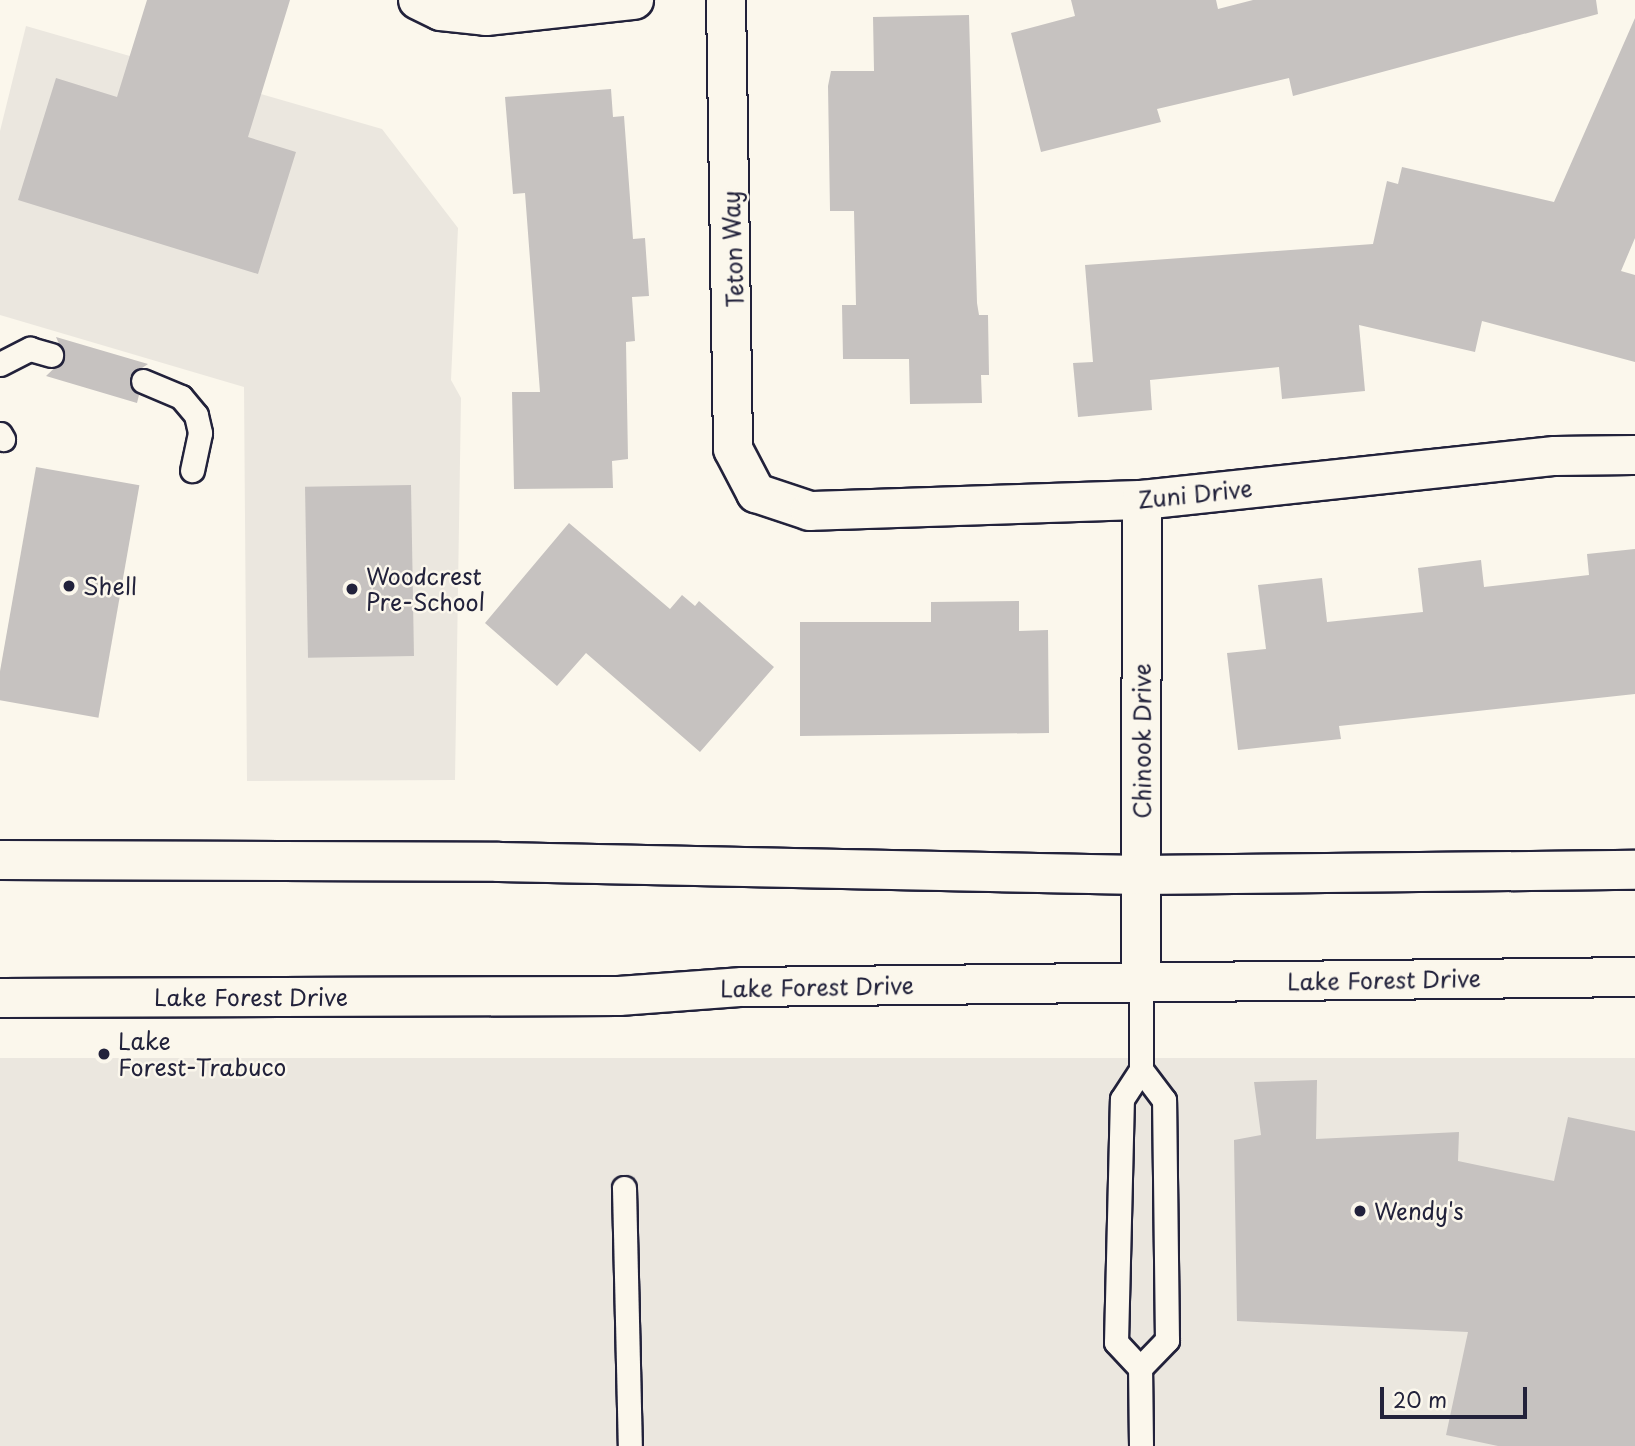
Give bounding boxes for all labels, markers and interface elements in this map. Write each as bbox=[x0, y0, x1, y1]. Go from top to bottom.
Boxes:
street label: Teton Way bbox=[717, 190, 749, 308]
street label: Zuni Drive bbox=[1137, 474, 1253, 514]
place label: Woodcrest Pre-School bbox=[366, 562, 485, 616]
place label: Shell bbox=[83, 572, 137, 600]
marker: Shell bbox=[61, 578, 77, 594]
marker: Woodcrest Pre-School bbox=[344, 581, 360, 597]
street label: Chinook Drive bbox=[1128, 663, 1156, 819]
street label: Lake Forest Drive bbox=[1286, 965, 1482, 995]
street label: Lake Forest Drive bbox=[719, 972, 915, 1002]
street label: Lake Forest Drive bbox=[154, 983, 348, 1011]
place label: Lake Forest-Trabuco bbox=[118, 1027, 286, 1081]
marker: Lake Forest-Trabuco bbox=[96, 1046, 112, 1062]
place label: Wendy's bbox=[1374, 1197, 1464, 1225]
marker: Wendy's bbox=[1352, 1203, 1368, 1219]
scale bar bbox=[1383, 1372, 1530, 1416]
text: 20 m bbox=[1393, 1383, 1447, 1415]

